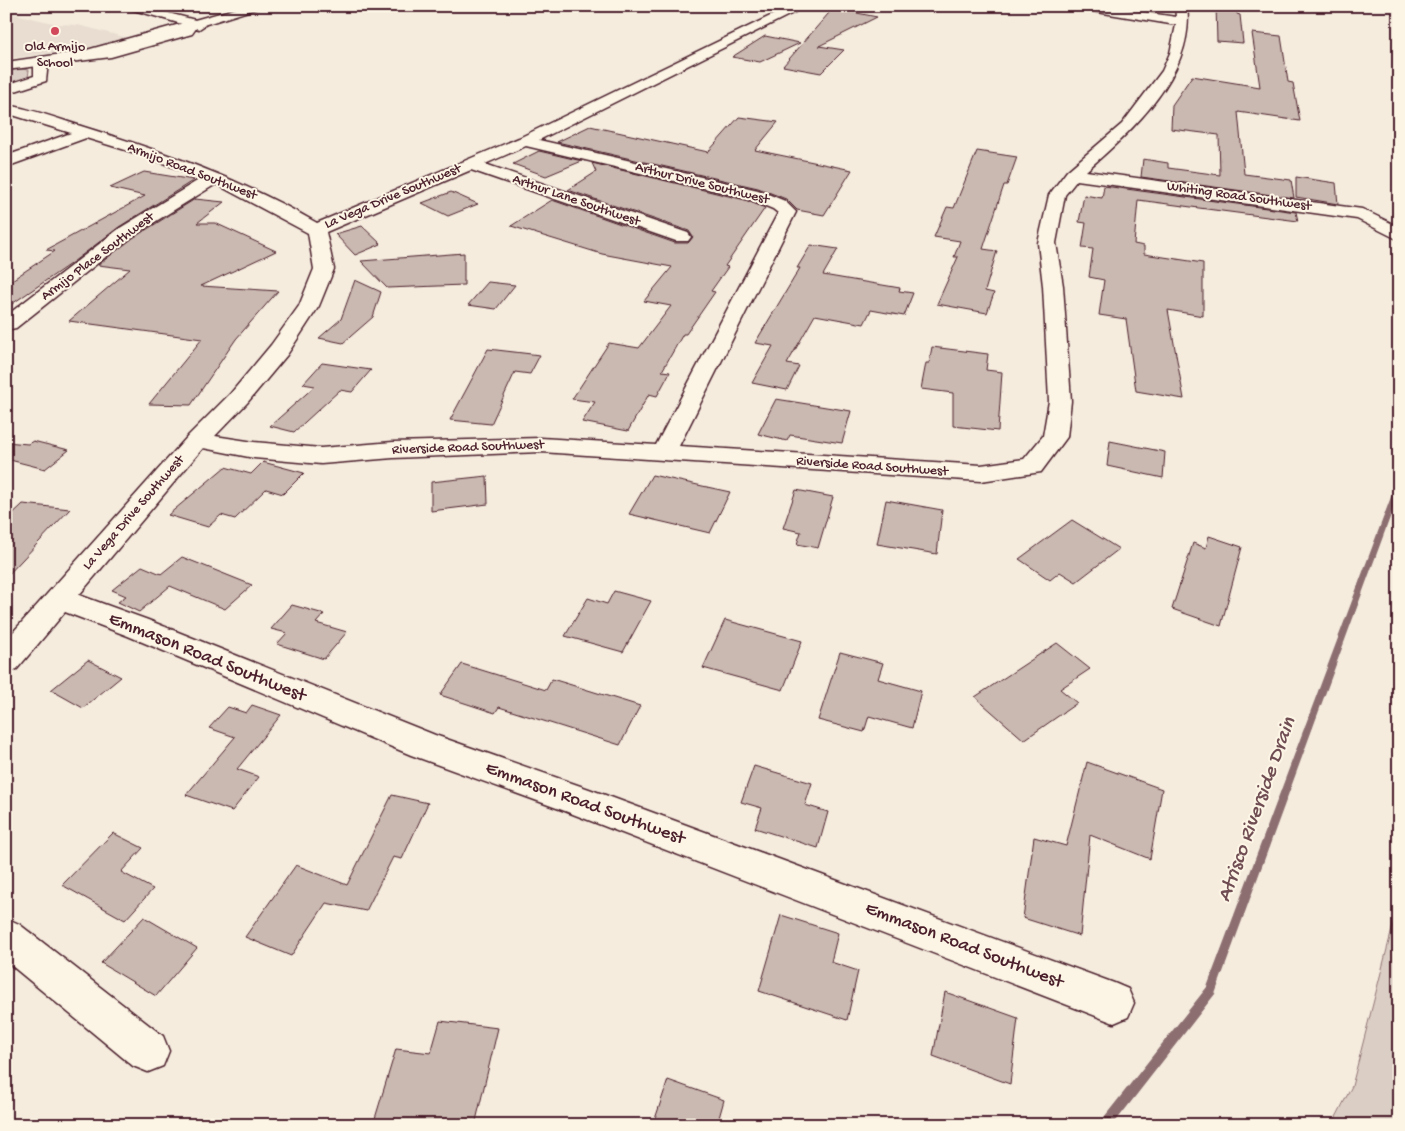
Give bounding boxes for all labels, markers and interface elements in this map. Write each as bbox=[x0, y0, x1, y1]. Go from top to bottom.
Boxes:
marker: Old Armijo School bbox=[49, 25, 61, 37]
place label: Old Armijo School bbox=[25, 39, 85, 72]
street label: Armijo Road Southwest bbox=[125, 139, 260, 205]
street label: Arthur Drive Southwest bbox=[633, 159, 772, 209]
street label: La Vega Drive Southwest bbox=[322, 160, 465, 233]
street label: Arthur Lane Southwest bbox=[510, 171, 643, 231]
street label: Whiting Road Southwest bbox=[1166, 178, 1314, 216]
street label: Armijo Place Southwest bbox=[38, 208, 159, 305]
street label: Riverside Road Southwest bbox=[392, 437, 546, 459]
street label: La Vega Drive Southwest bbox=[79, 451, 189, 574]
street label: Riverside Road Southwest bbox=[796, 453, 950, 481]
street label: Emmason Road Southwest bbox=[105, 608, 311, 709]
water label: Atrisco Riverside Drain bbox=[1213, 713, 1303, 906]
street label: Emmason Road Southwest bbox=[482, 757, 690, 852]
street label: Emmason Road Southwest bbox=[862, 898, 1069, 995]

